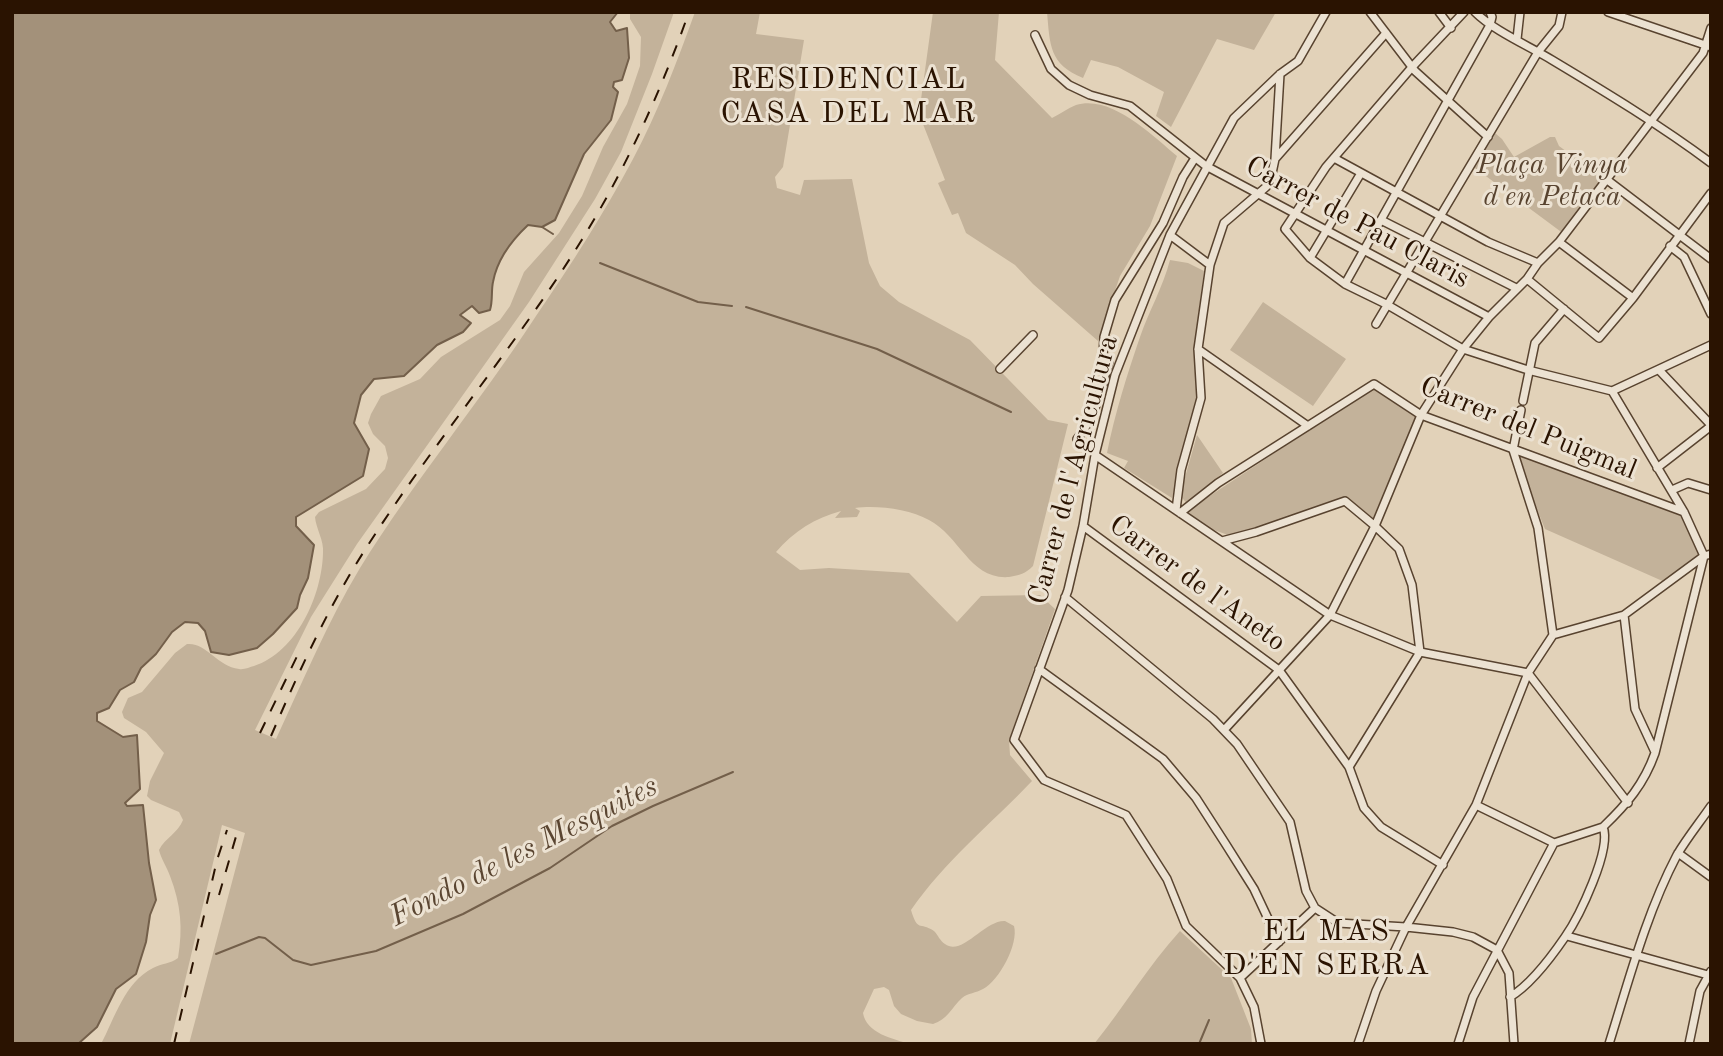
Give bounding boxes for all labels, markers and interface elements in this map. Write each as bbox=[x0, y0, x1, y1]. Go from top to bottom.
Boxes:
district label: RESIDENCIAL CASA DEL MAR bbox=[722, 62, 976, 132]
park label: Plaça Vinya d'en Petaca bbox=[1476, 149, 1628, 215]
street label: Carrer de Pau Claris bbox=[1239, 150, 1475, 296]
street label: Carrer de l'Agricultura bbox=[1022, 332, 1126, 608]
street label: Carrer del Puigmal bbox=[1415, 370, 1641, 488]
street label: Carrer de l'Aneto bbox=[1102, 509, 1292, 659]
water label: Fondo de les Mesquites bbox=[384, 769, 664, 935]
district label: EL MAS D'EN SERRA bbox=[1224, 914, 1430, 984]

